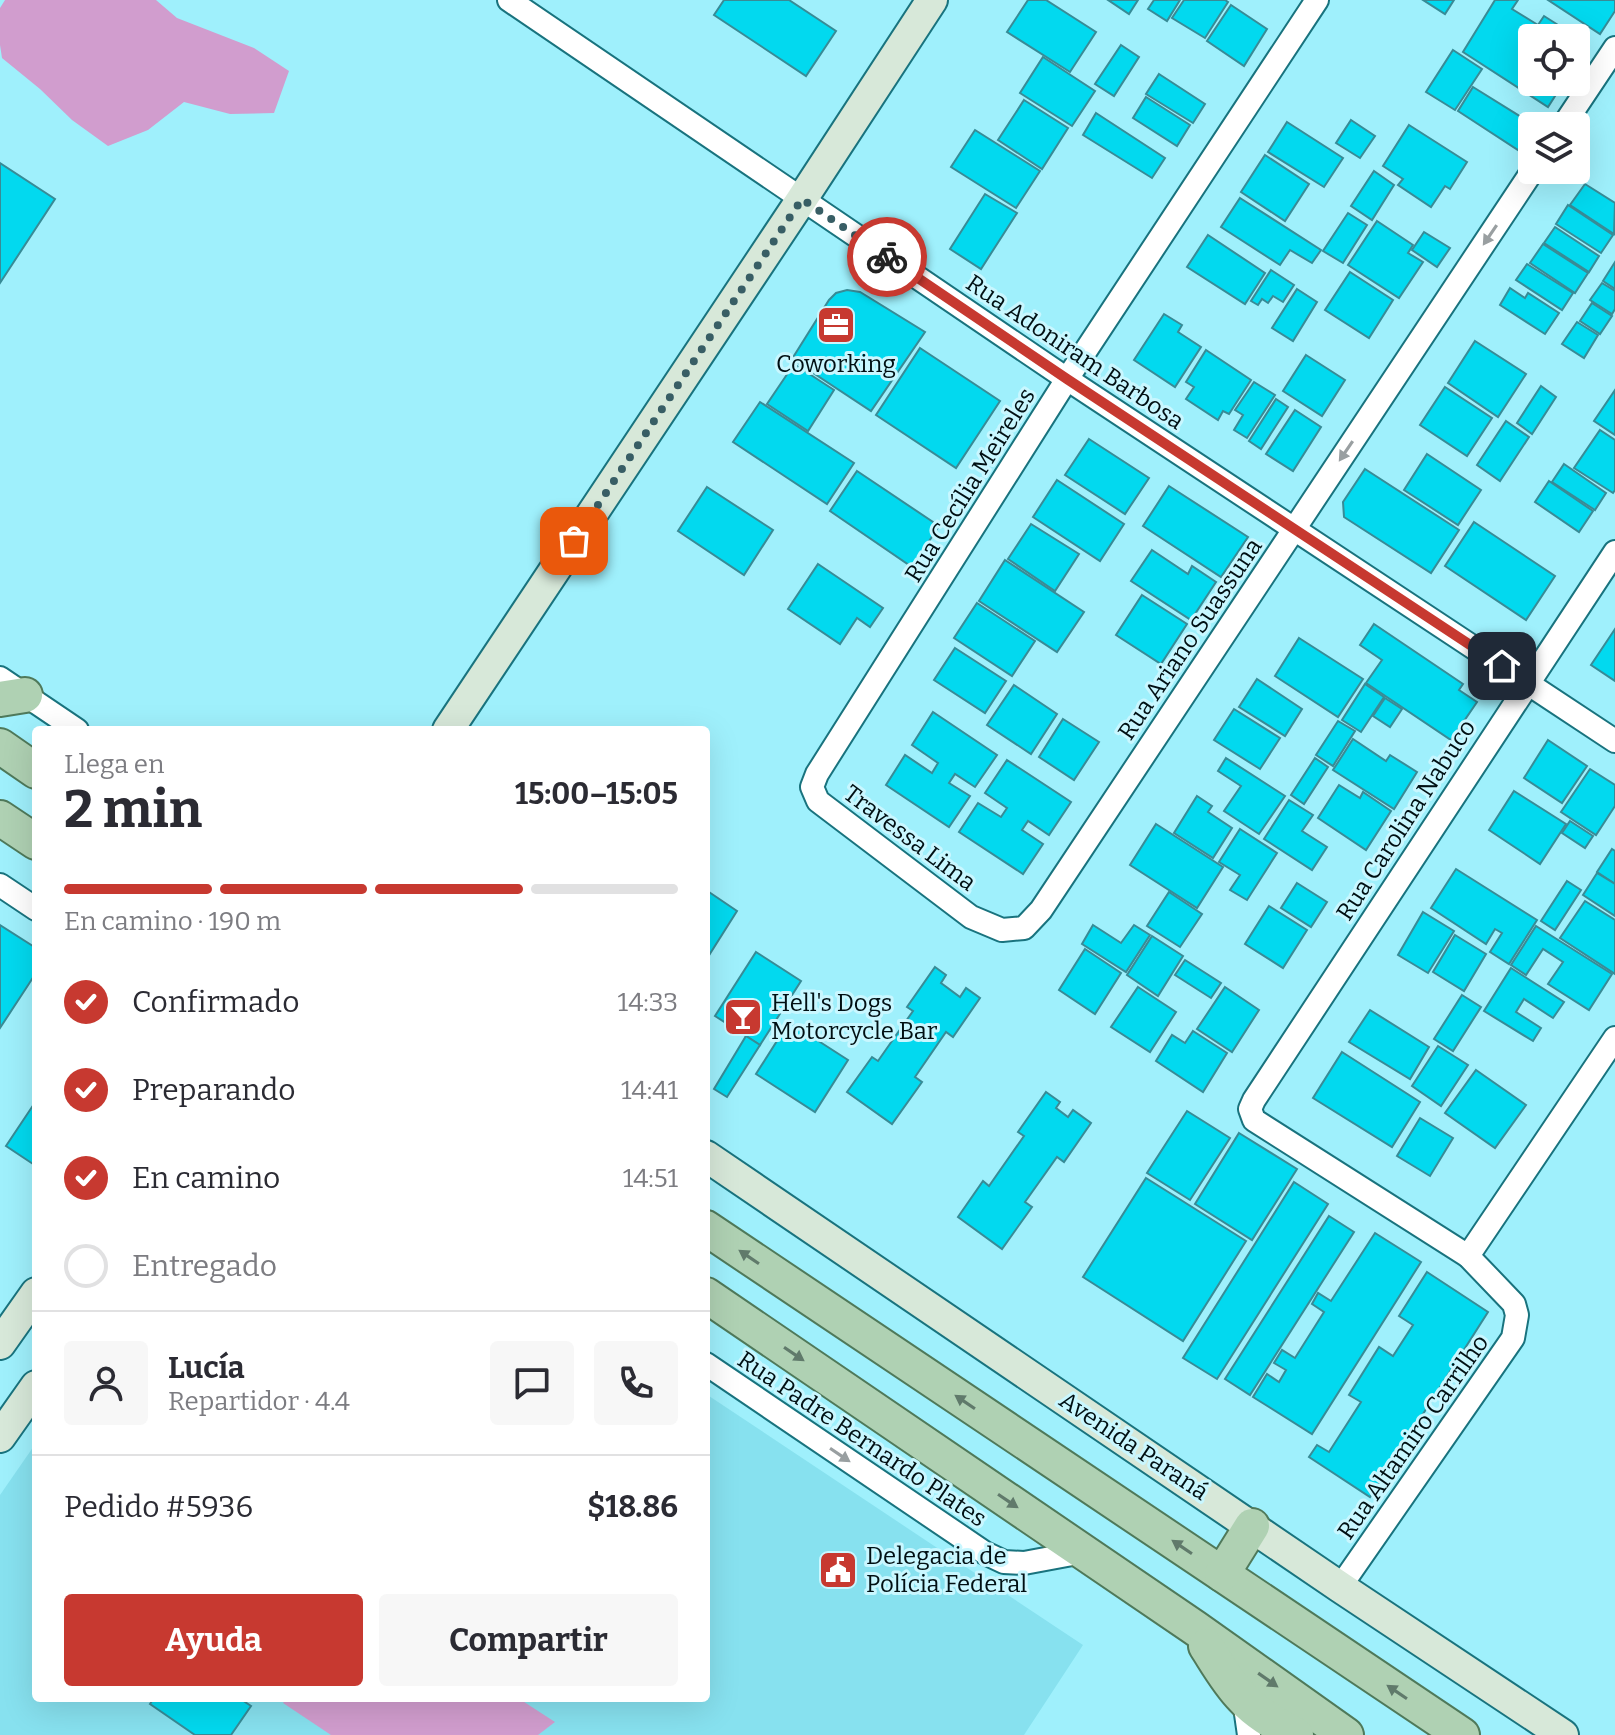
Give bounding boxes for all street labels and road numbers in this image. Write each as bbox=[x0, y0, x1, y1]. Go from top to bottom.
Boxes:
street label: Rua Adoniram Barbosa bbox=[961, 269, 1189, 435]
street label: Rua Cecília Meireles bbox=[899, 383, 1041, 587]
street label: Rua Ariano Suassuna bbox=[1112, 533, 1268, 745]
street label: Rua Carolina Nabuco bbox=[1331, 714, 1481, 926]
street label: Travessa Lima bbox=[838, 779, 982, 897]
street label: Rua Altamiro Carrilho bbox=[1332, 1329, 1494, 1545]
street label: Rua Padre Bernardo Plates bbox=[732, 1345, 992, 1533]
street label: Avenida Paraná bbox=[1054, 1386, 1214, 1506]

